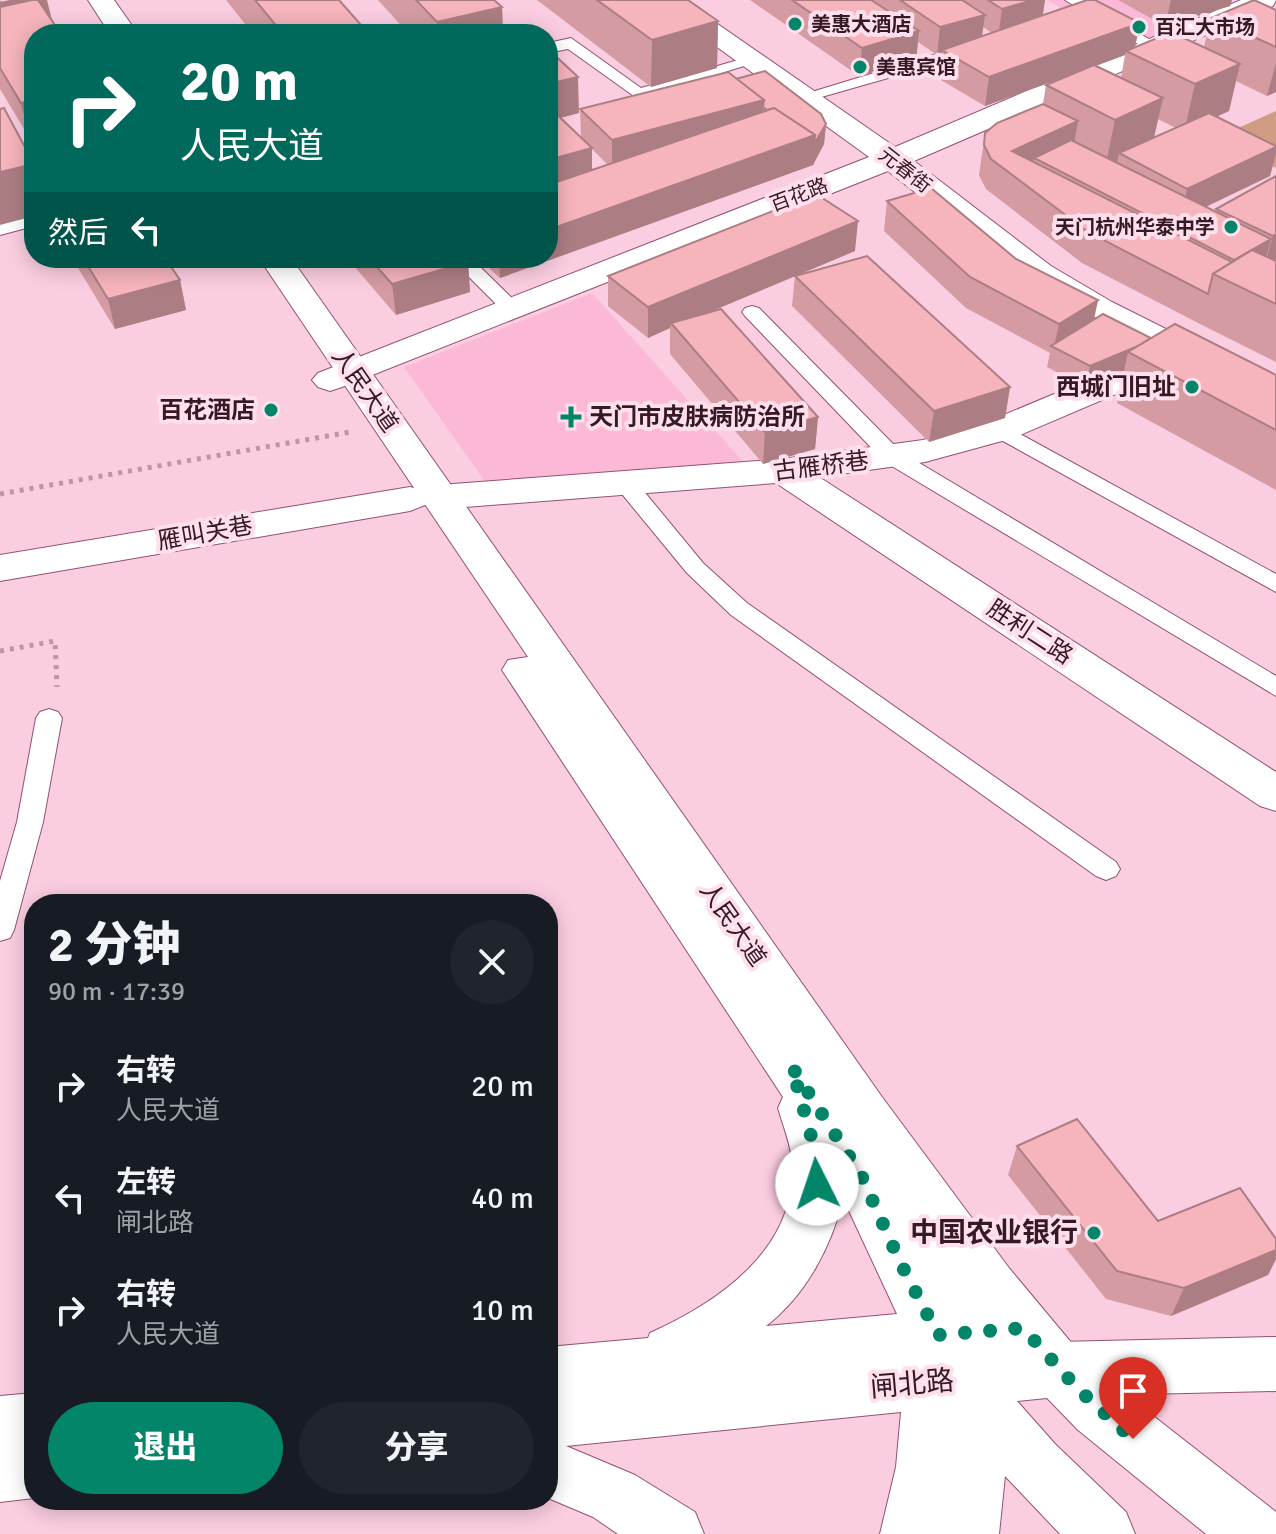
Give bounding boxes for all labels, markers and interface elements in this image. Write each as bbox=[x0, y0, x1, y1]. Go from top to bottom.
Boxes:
place label: 美惠大酒店 bbox=[811, 12, 911, 37]
marker: 美惠大酒店 bbox=[786, 15, 804, 33]
place label: 百汇大市场 bbox=[1155, 15, 1255, 40]
marker: 百汇大市场 bbox=[1130, 18, 1148, 36]
text: 20 m bbox=[180, 47, 298, 116]
place label: 美惠宾馆 bbox=[876, 55, 956, 80]
icon: right bbox=[48, 56, 152, 160]
marker: 美惠宾馆 bbox=[851, 58, 869, 76]
text: 人民大道 bbox=[180, 124, 324, 169]
street label: 元春街 bbox=[874, 142, 936, 198]
street label: 百花路 bbox=[767, 173, 831, 217]
icon: left bbox=[124, 208, 168, 252]
text: 然后 bbox=[48, 215, 108, 252]
place label: 天门杭州华泰中学 bbox=[1055, 215, 1215, 240]
marker: 天门杭州华泰中学 bbox=[1222, 218, 1240, 236]
street label: 人民大道 bbox=[325, 342, 405, 438]
place label: 西城门旧址 bbox=[1056, 372, 1176, 402]
marker: 西城门旧址 bbox=[1183, 378, 1201, 396]
place label: 百花酒店 bbox=[159, 395, 255, 425]
marker: 百花酒店 bbox=[262, 401, 280, 419]
place label: 天门市皮肤病防治所 bbox=[589, 402, 805, 432]
marker: 天门市皮肤病防治所 bbox=[560, 406, 582, 428]
street label: 古雁桥巷 bbox=[772, 445, 870, 487]
street label: 雁叫关巷 bbox=[155, 510, 255, 556]
street label: 胜利二路 bbox=[982, 593, 1078, 671]
street label: 人民大道 bbox=[693, 876, 773, 972]
text: 2 分钟 bbox=[48, 916, 180, 975]
button: close bbox=[450, 920, 534, 1004]
text: 90 m · 17:39 bbox=[48, 976, 185, 1008]
text: 右转 bbox=[116, 1052, 176, 1089]
icon: right bbox=[48, 1064, 92, 1108]
text: 20 m bbox=[471, 1068, 534, 1105]
text: 人民大道 bbox=[116, 1095, 220, 1127]
position arrow bbox=[775, 1142, 859, 1226]
text: 左转 bbox=[116, 1164, 176, 1201]
icon: left bbox=[48, 1176, 92, 1220]
text: 40 m bbox=[471, 1180, 534, 1217]
text: 闸北路 bbox=[116, 1207, 194, 1239]
place label: 中国农业银行 bbox=[910, 1216, 1078, 1250]
marker: 中国农业银行 bbox=[1085, 1224, 1103, 1242]
text: 右转 bbox=[116, 1276, 176, 1313]
icon: right bbox=[48, 1288, 92, 1332]
text: 10 m bbox=[471, 1292, 534, 1329]
text: 人民大道 bbox=[116, 1319, 220, 1351]
pin bbox=[1099, 1357, 1167, 1439]
street label: 闸北路 bbox=[869, 1363, 955, 1405]
icon: arrive bbox=[1111, 1369, 1155, 1413]
button: 退出 bbox=[48, 1402, 283, 1494]
button: 分享 bbox=[299, 1402, 534, 1494]

